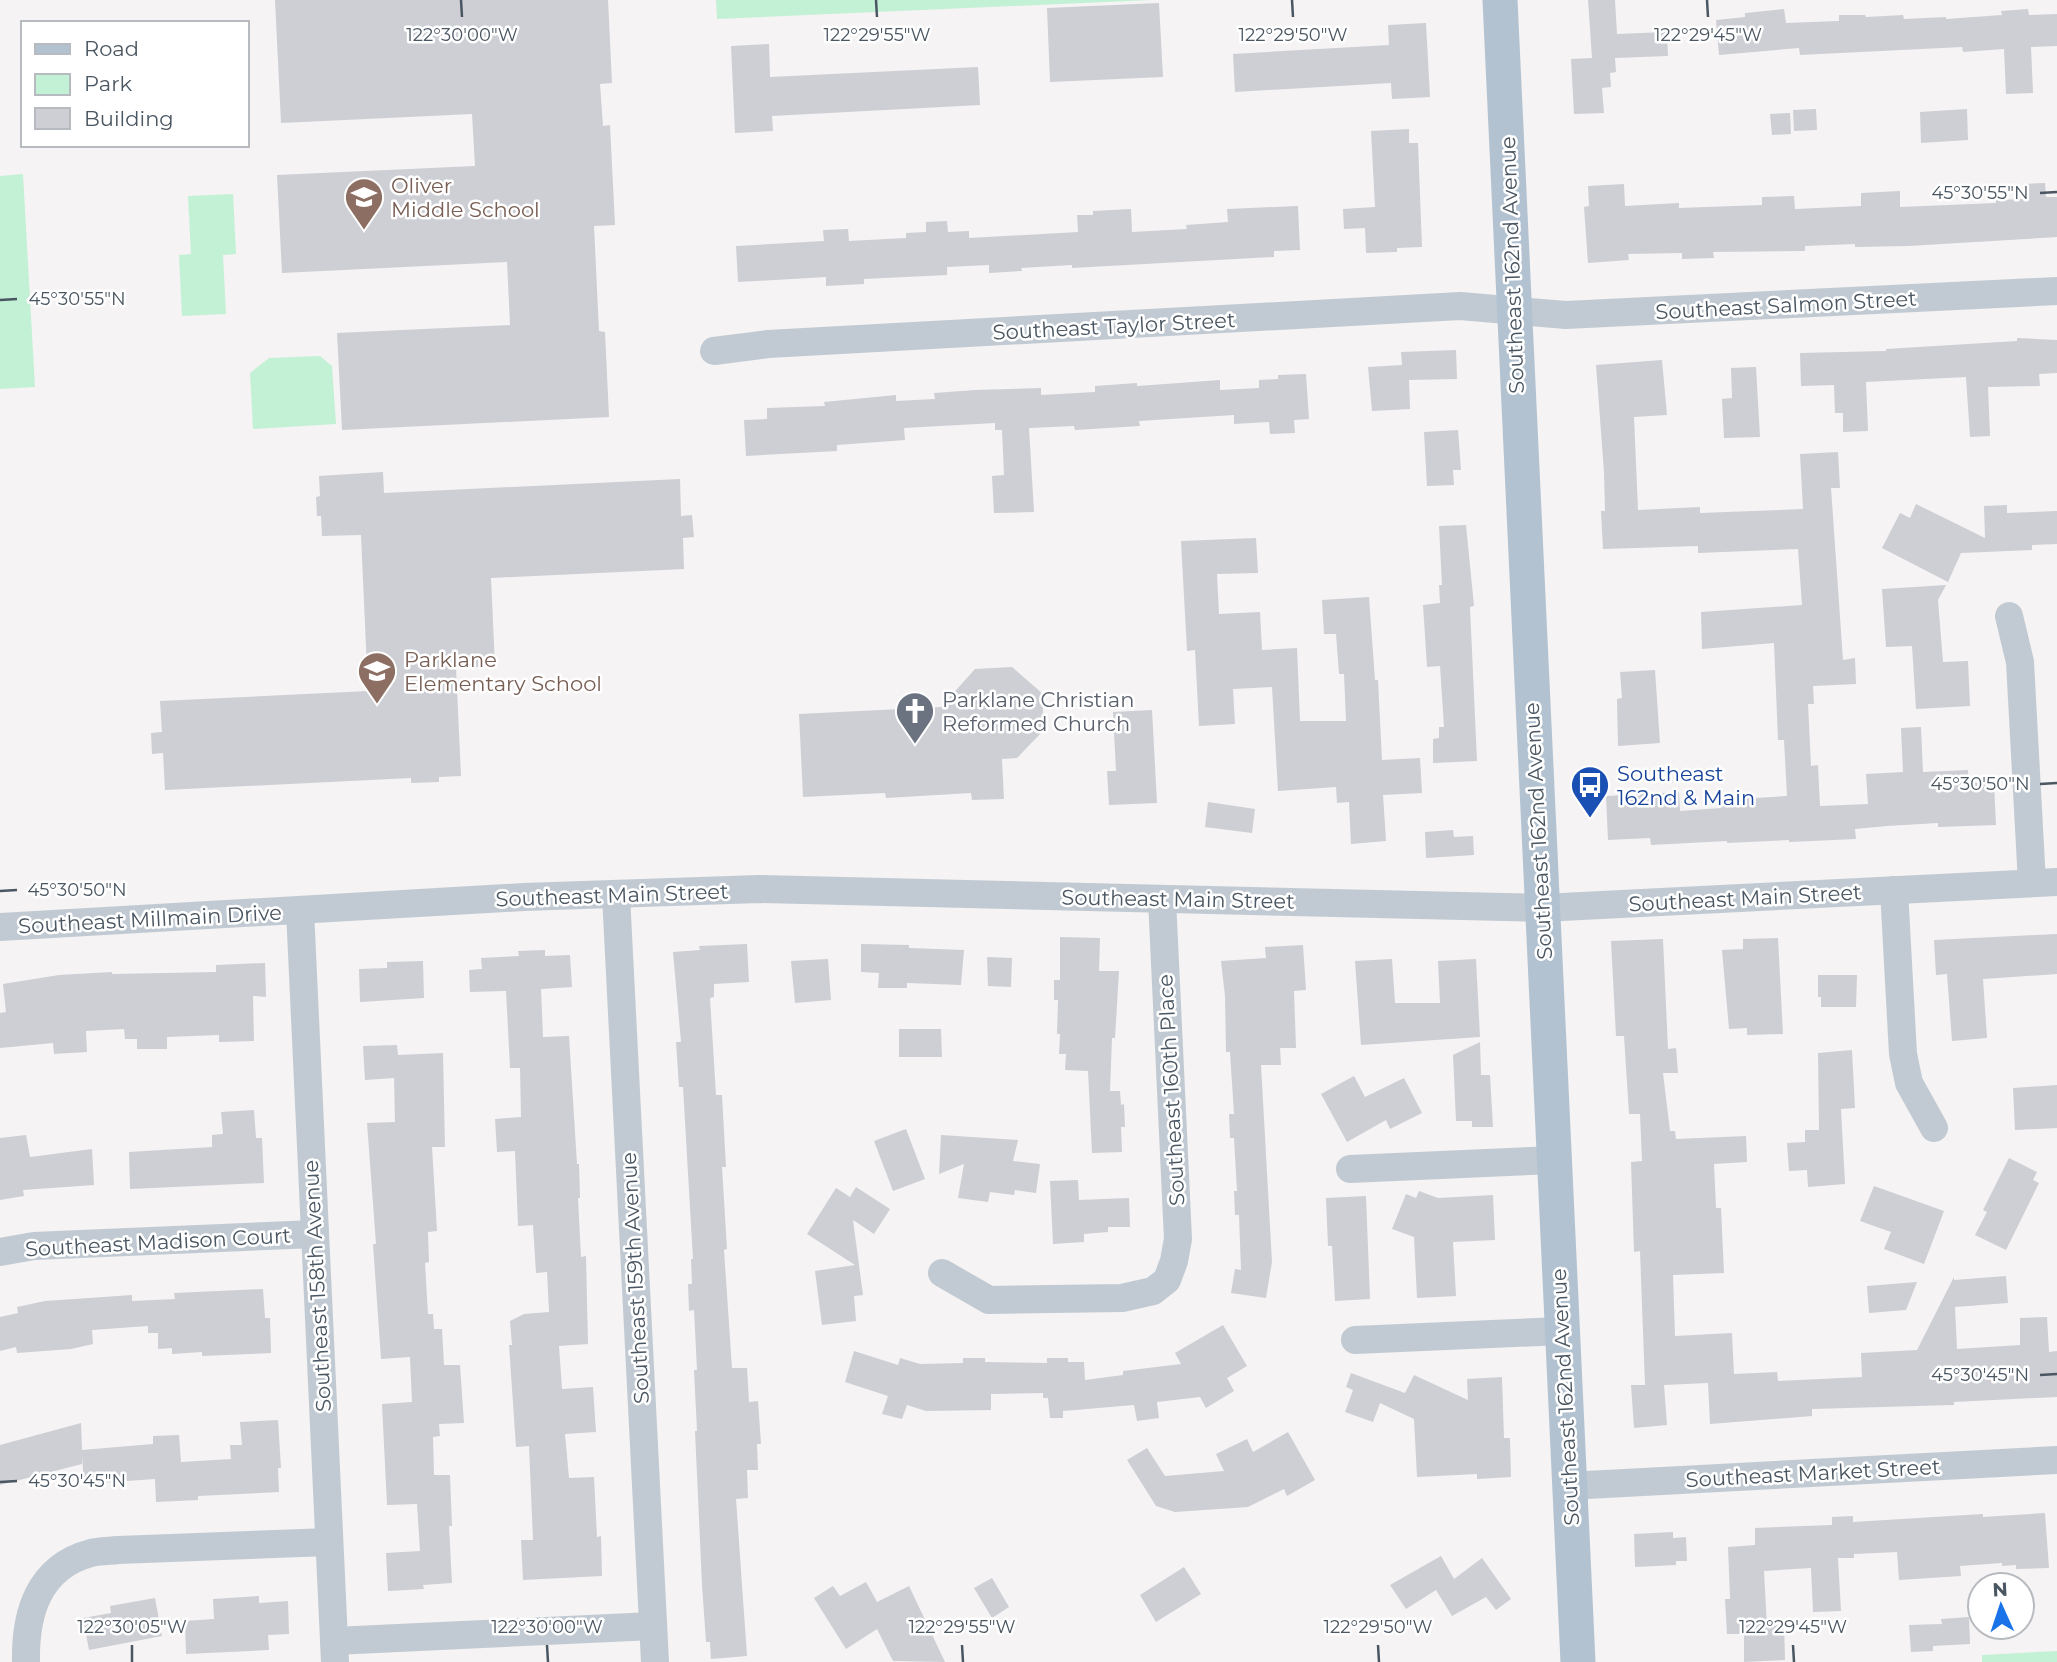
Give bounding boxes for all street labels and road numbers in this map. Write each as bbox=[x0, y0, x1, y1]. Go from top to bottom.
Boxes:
street label: Southeast 162nd Avenue bbox=[1495, 136, 1529, 394]
street label: Southeast Salmon Street bbox=[1655, 286, 1917, 324]
street label: Southeast Taylor Street bbox=[992, 307, 1236, 345]
street label: Southeast 162nd Avenue bbox=[1519, 702, 1557, 960]
street label: Southeast Main Street bbox=[495, 878, 729, 912]
street label: Southeast Main Street bbox=[1628, 879, 1862, 917]
street label: Southeast Main Street bbox=[1061, 884, 1295, 914]
street label: Southeast Millmain Drive bbox=[18, 900, 282, 938]
street label: Southeast 160th Place bbox=[1152, 973, 1190, 1207]
street label: Southeast 159th Avenue bbox=[616, 1152, 654, 1404]
street label: Southeast 158th Avenue bbox=[298, 1159, 336, 1413]
street label: Southeast Madison Court bbox=[24, 1223, 292, 1261]
street label: Southeast 162nd Avenue bbox=[1546, 1268, 1584, 1526]
street label: Southeast Market Street bbox=[1685, 1454, 1941, 1492]

